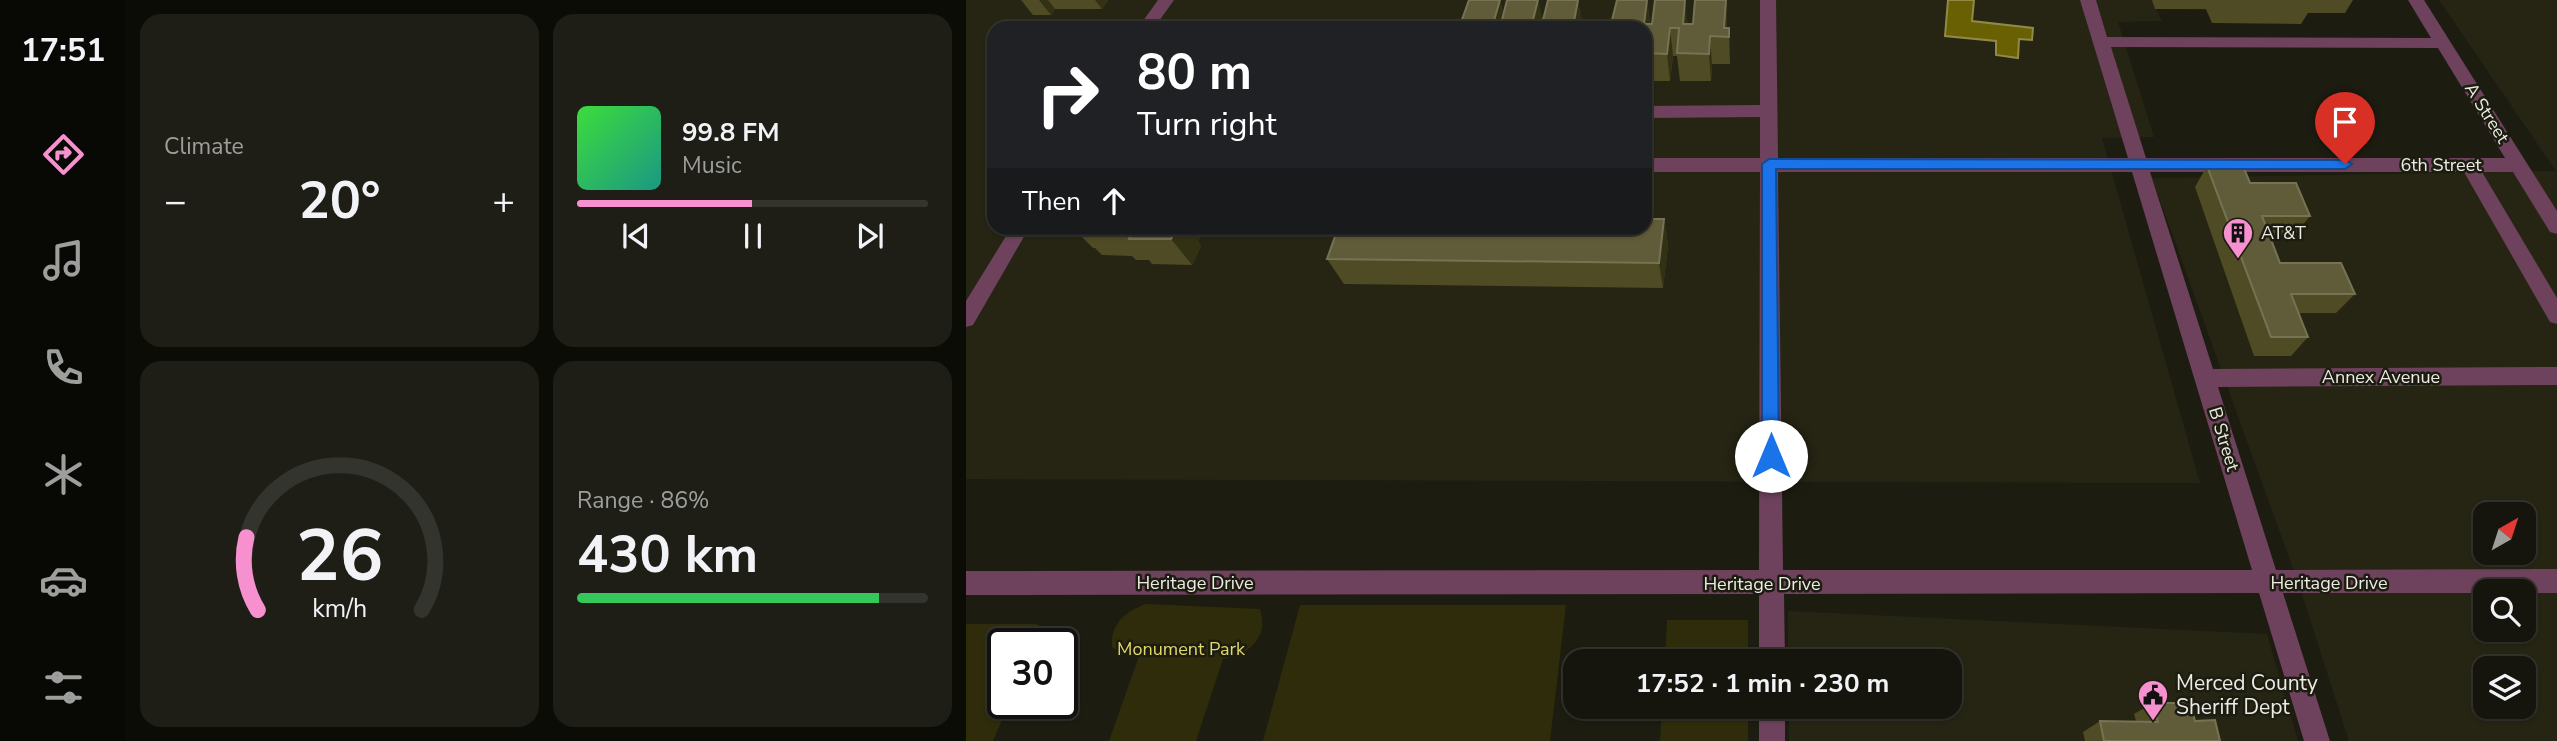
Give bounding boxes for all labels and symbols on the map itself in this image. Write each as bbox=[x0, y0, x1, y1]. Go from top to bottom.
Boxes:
street label: A Street bbox=[2459, 78, 2515, 148]
pin bbox=[2315, 92, 2375, 164]
street label: 6th Street bbox=[2400, 153, 2482, 177]
building icon: AT&T bbox=[2221, 216, 2255, 260]
place label: AT&T bbox=[2261, 221, 2306, 245]
street label: Annex Avenue bbox=[2322, 365, 2440, 389]
street label: B Street bbox=[2203, 404, 2245, 475]
position arrow bbox=[1734, 419, 1808, 493]
north arrow bbox=[2473, 502, 2536, 565]
street label: Heritage Drive bbox=[1136, 571, 1254, 595]
street label: Heritage Drive bbox=[2270, 571, 2388, 595]
street label: Heritage Drive bbox=[1703, 572, 1821, 596]
speed limit sign: 30 bbox=[987, 628, 1078, 719]
park label: Monument Park bbox=[1117, 637, 1246, 661]
place label: Merced County Sheriff Dept bbox=[2176, 669, 2318, 721]
public building icon: Merced County Sheriff Dept bbox=[2136, 678, 2170, 722]

